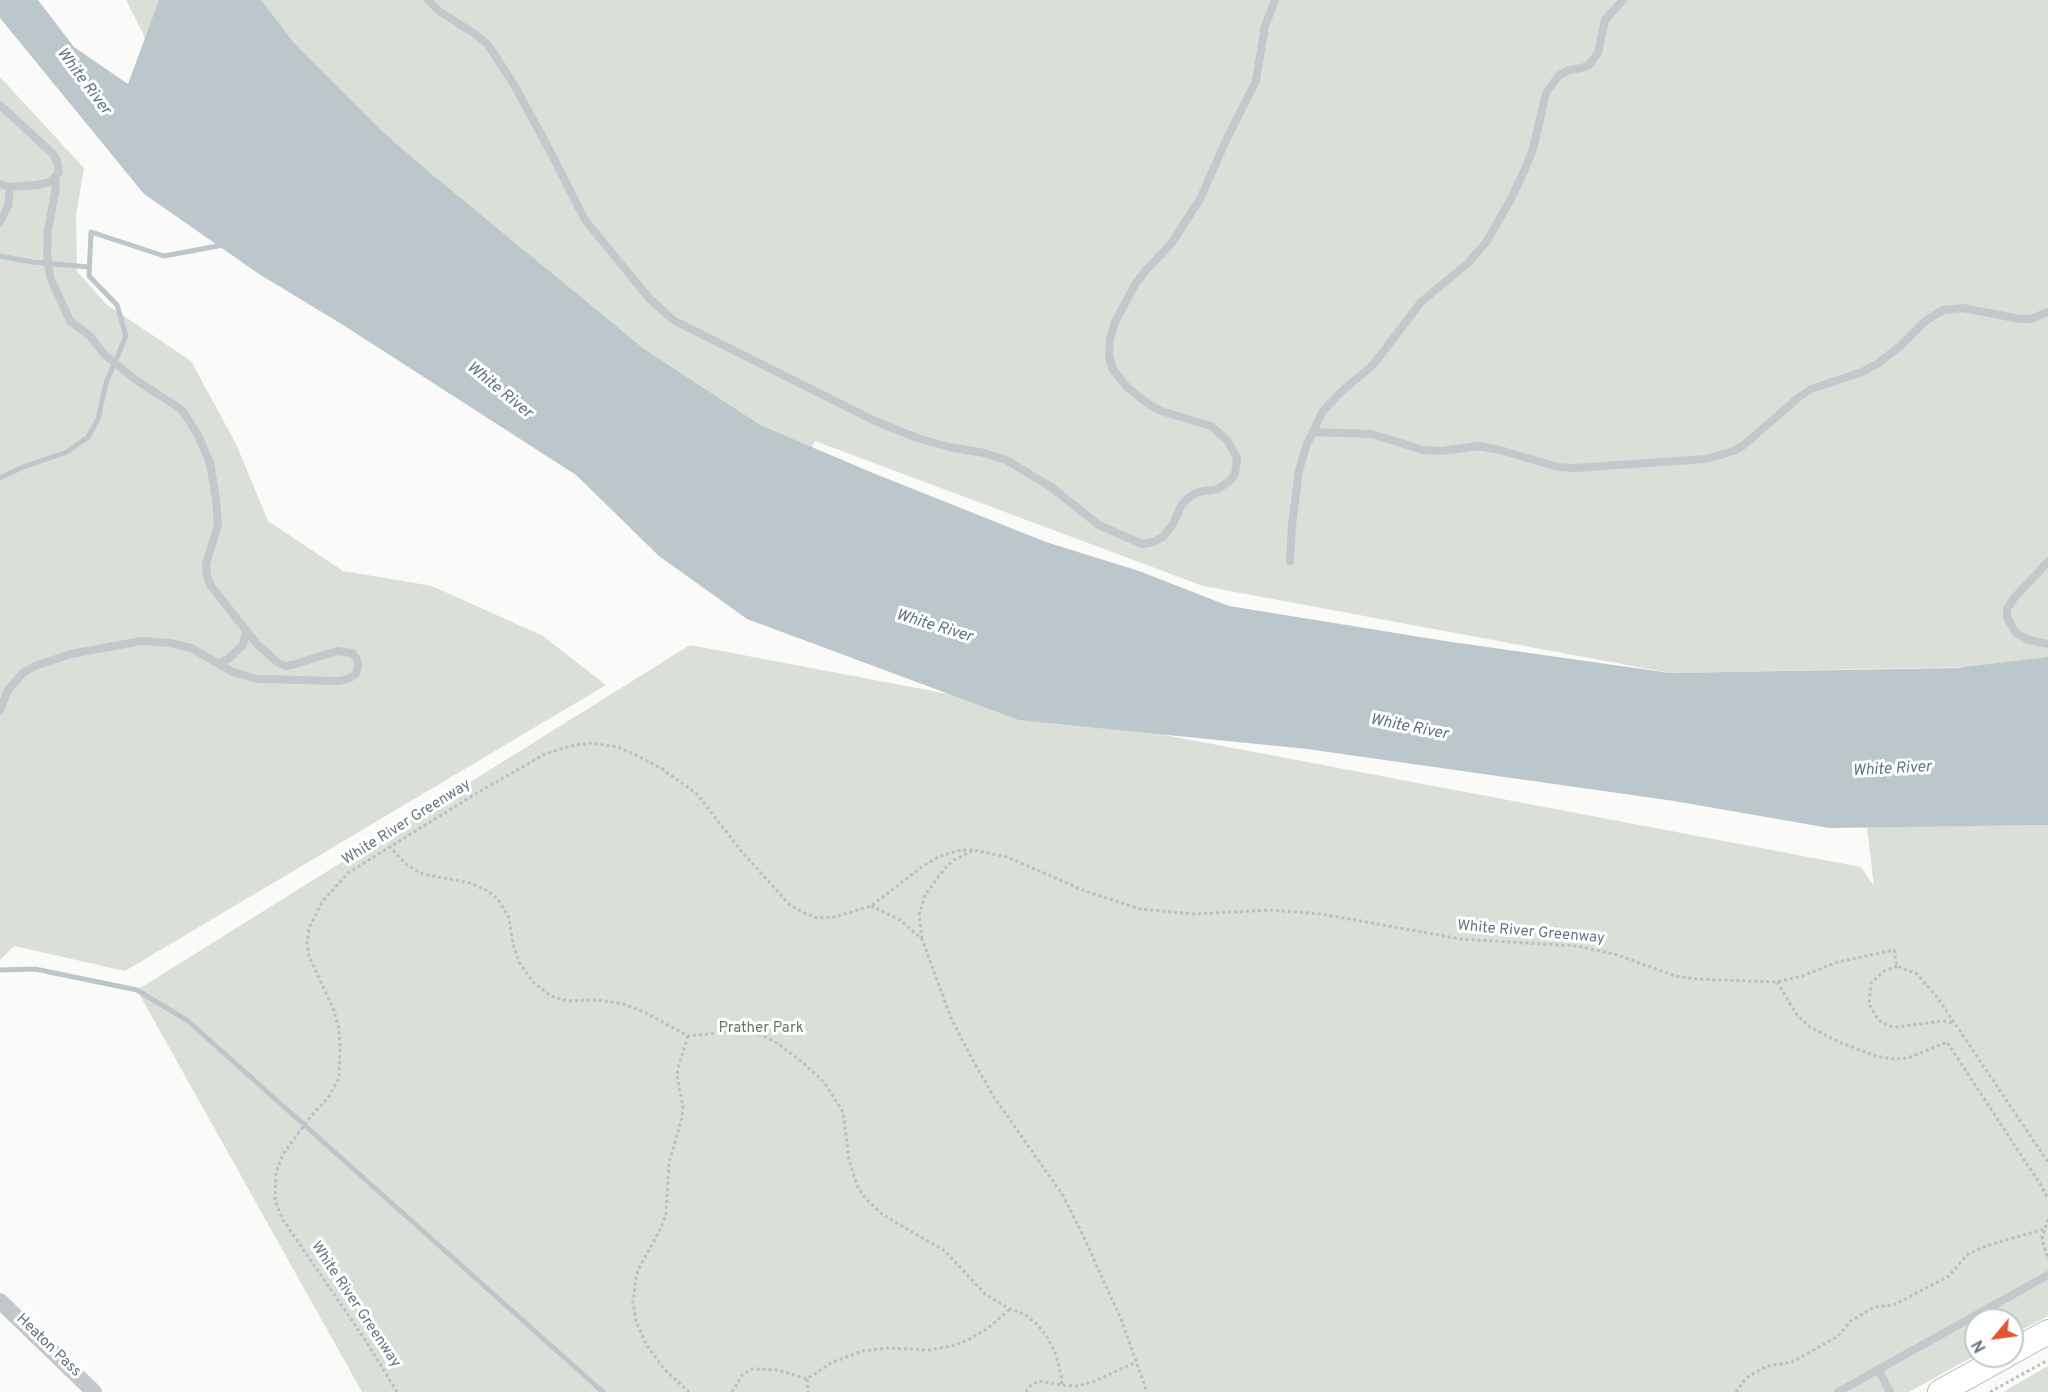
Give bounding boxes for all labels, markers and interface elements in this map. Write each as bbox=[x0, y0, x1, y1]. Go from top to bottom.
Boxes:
water label: White River bbox=[52, 45, 114, 119]
water label: White River bbox=[462, 359, 536, 423]
water label: White River bbox=[893, 606, 975, 648]
water label: White River bbox=[1368, 711, 1450, 745]
water label: White River bbox=[1852, 758, 1932, 782]
street label: White River Greenway bbox=[339, 776, 475, 870]
street label: White River Greenway bbox=[1457, 918, 1605, 948]
park label: Prather Park bbox=[718, 1020, 804, 1038]
street label: White River Greenway bbox=[306, 1239, 404, 1371]
north arrow bbox=[1964, 1308, 2024, 1368]
street label: Heaton Pass bbox=[12, 1311, 84, 1381]
text: N bbox=[1968, 1336, 1992, 1356]

